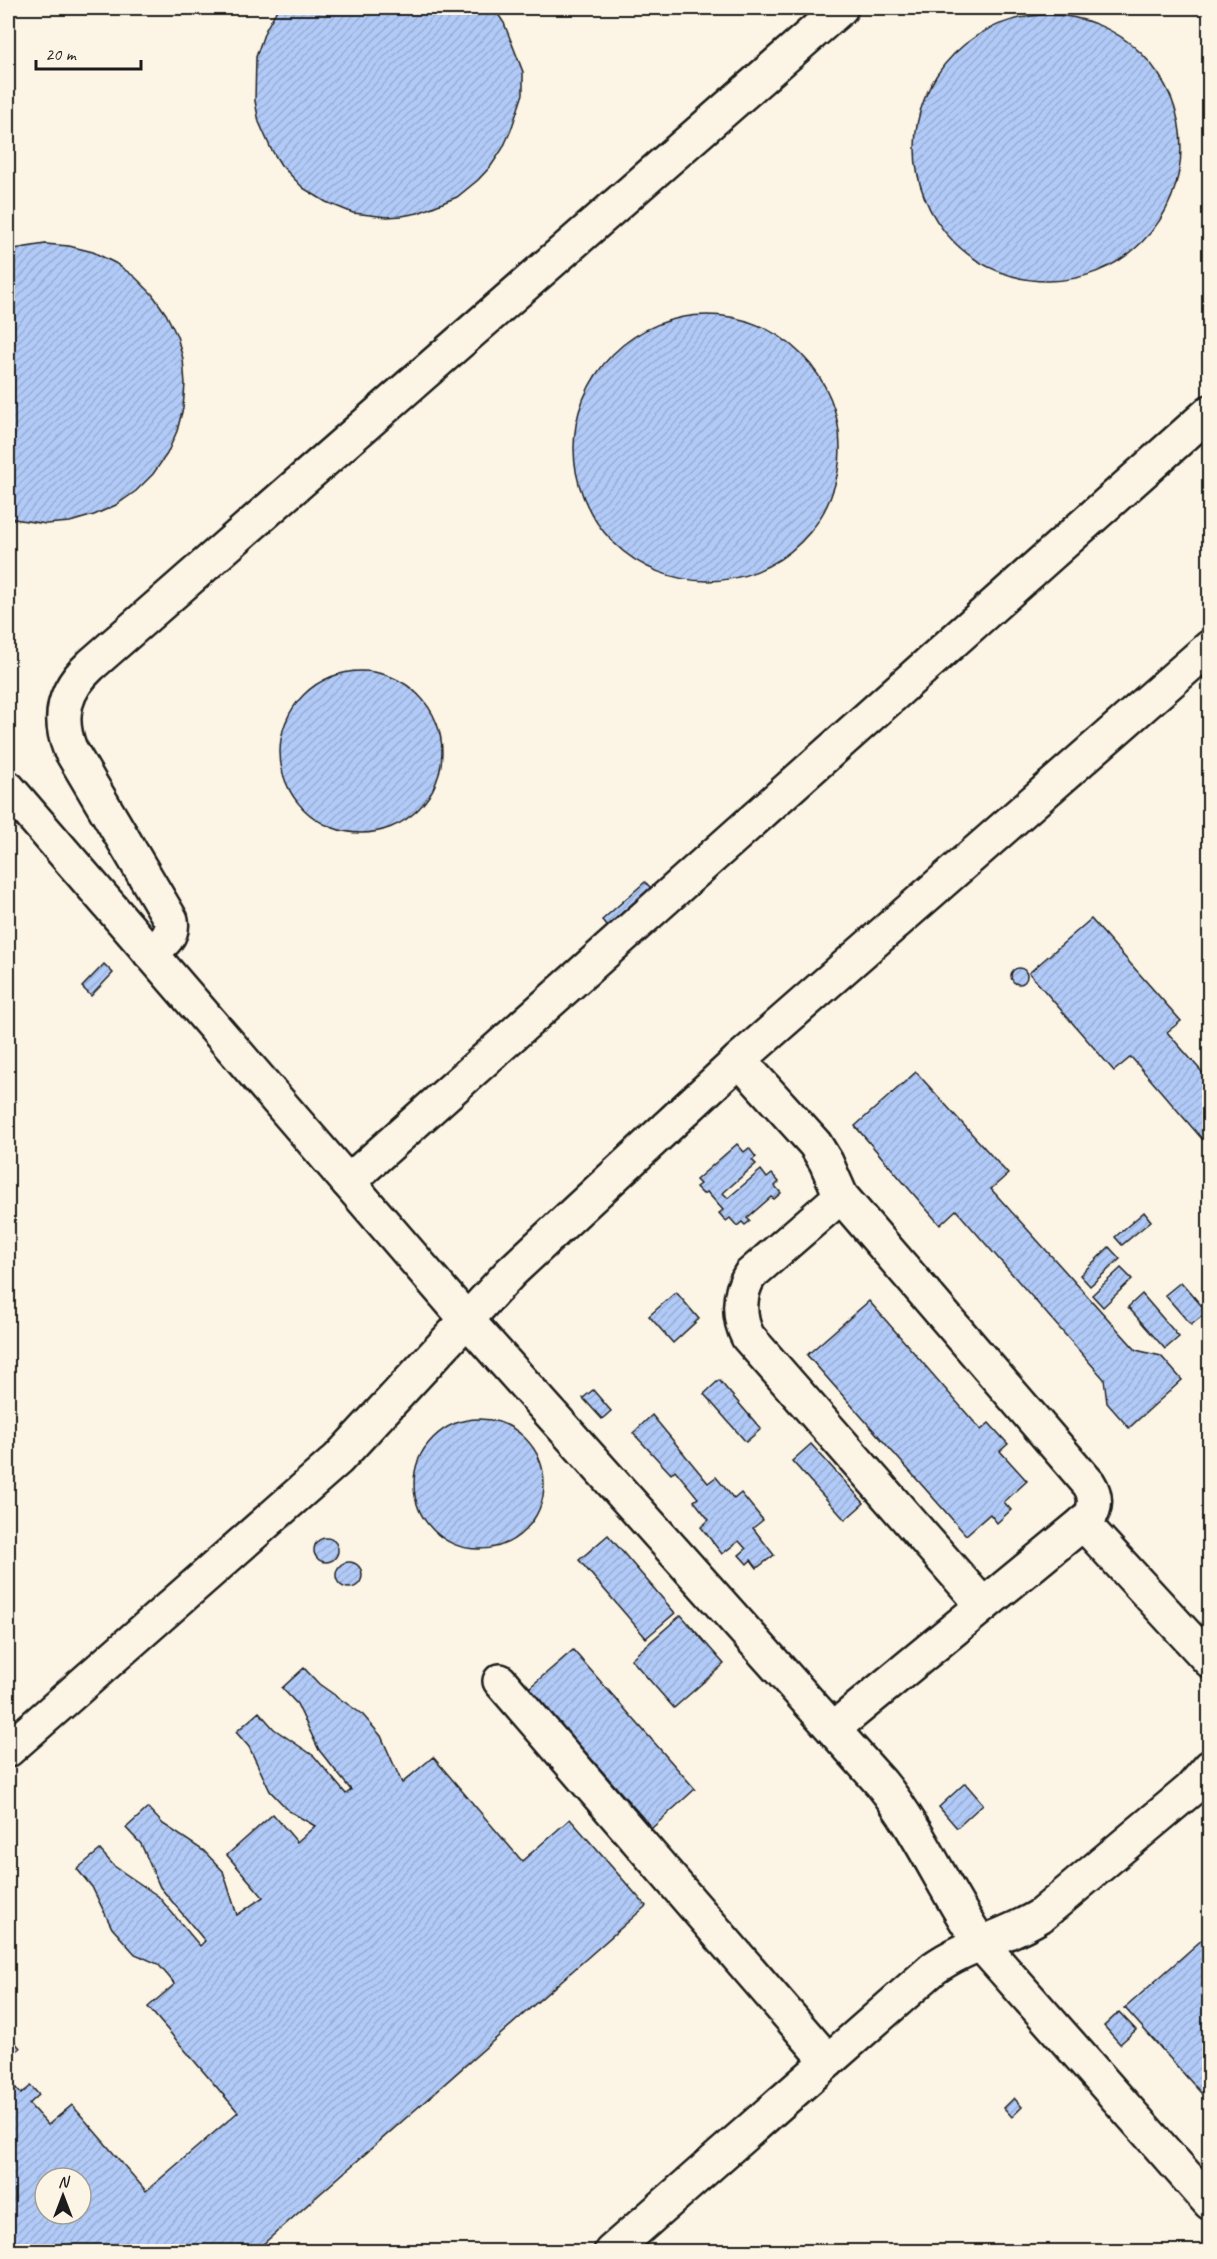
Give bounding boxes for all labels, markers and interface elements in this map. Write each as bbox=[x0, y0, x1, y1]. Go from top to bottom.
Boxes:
scale bar bbox=[36, 33, 141, 71]
text: 20 m bbox=[45, 43, 78, 65]
north arrow bbox=[33, 2166, 93, 2226]
text: N bbox=[58, 2172, 71, 2192]

